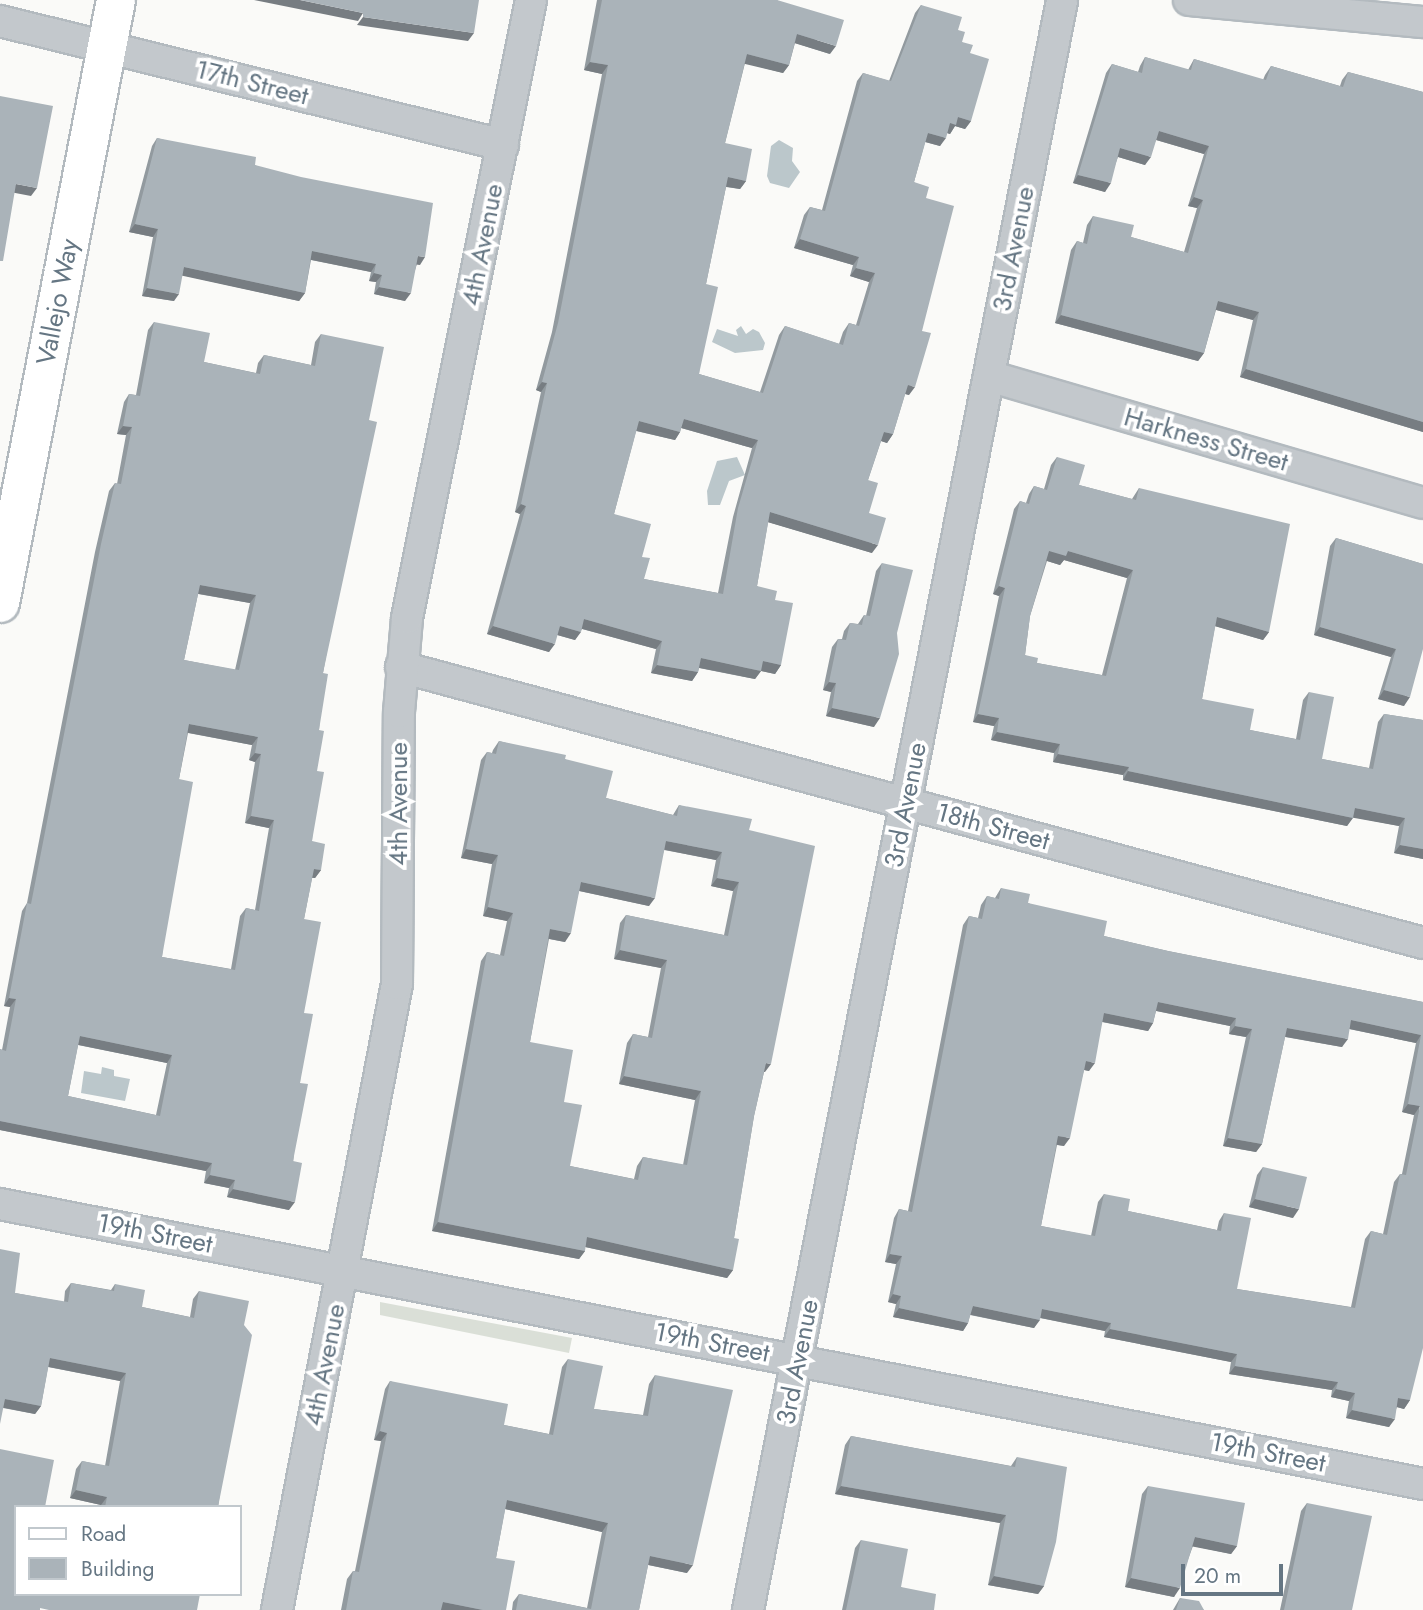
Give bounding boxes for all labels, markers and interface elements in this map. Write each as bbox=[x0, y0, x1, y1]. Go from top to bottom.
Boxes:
street label: 17th Street bbox=[192, 54, 312, 112]
street label: 4th Avenue bbox=[456, 181, 510, 309]
street label: 3rd Avenue bbox=[987, 184, 1041, 314]
street label: Vallejo Way bbox=[30, 236, 86, 368]
street label: Harkness Street bbox=[1120, 402, 1292, 478]
street label: 3rd Avenue bbox=[879, 740, 933, 870]
street label: 4th Avenue bbox=[383, 742, 415, 866]
street label: 18th Street bbox=[933, 797, 1053, 857]
street label: 19th Street bbox=[95, 1208, 215, 1260]
street label: 3rd Avenue bbox=[771, 1297, 825, 1427]
street label: 4th Avenue bbox=[298, 1301, 352, 1429]
street label: 19th Street bbox=[652, 1317, 772, 1369]
street label: 19th Street bbox=[1208, 1427, 1328, 1479]
legend bbox=[14, 1505, 242, 1596]
text: Road bbox=[81, 1519, 126, 1549]
scale bar bbox=[1185, 1550, 1286, 1594]
text: Building bbox=[81, 1554, 154, 1584]
text: 20 m bbox=[1194, 1561, 1241, 1591]

